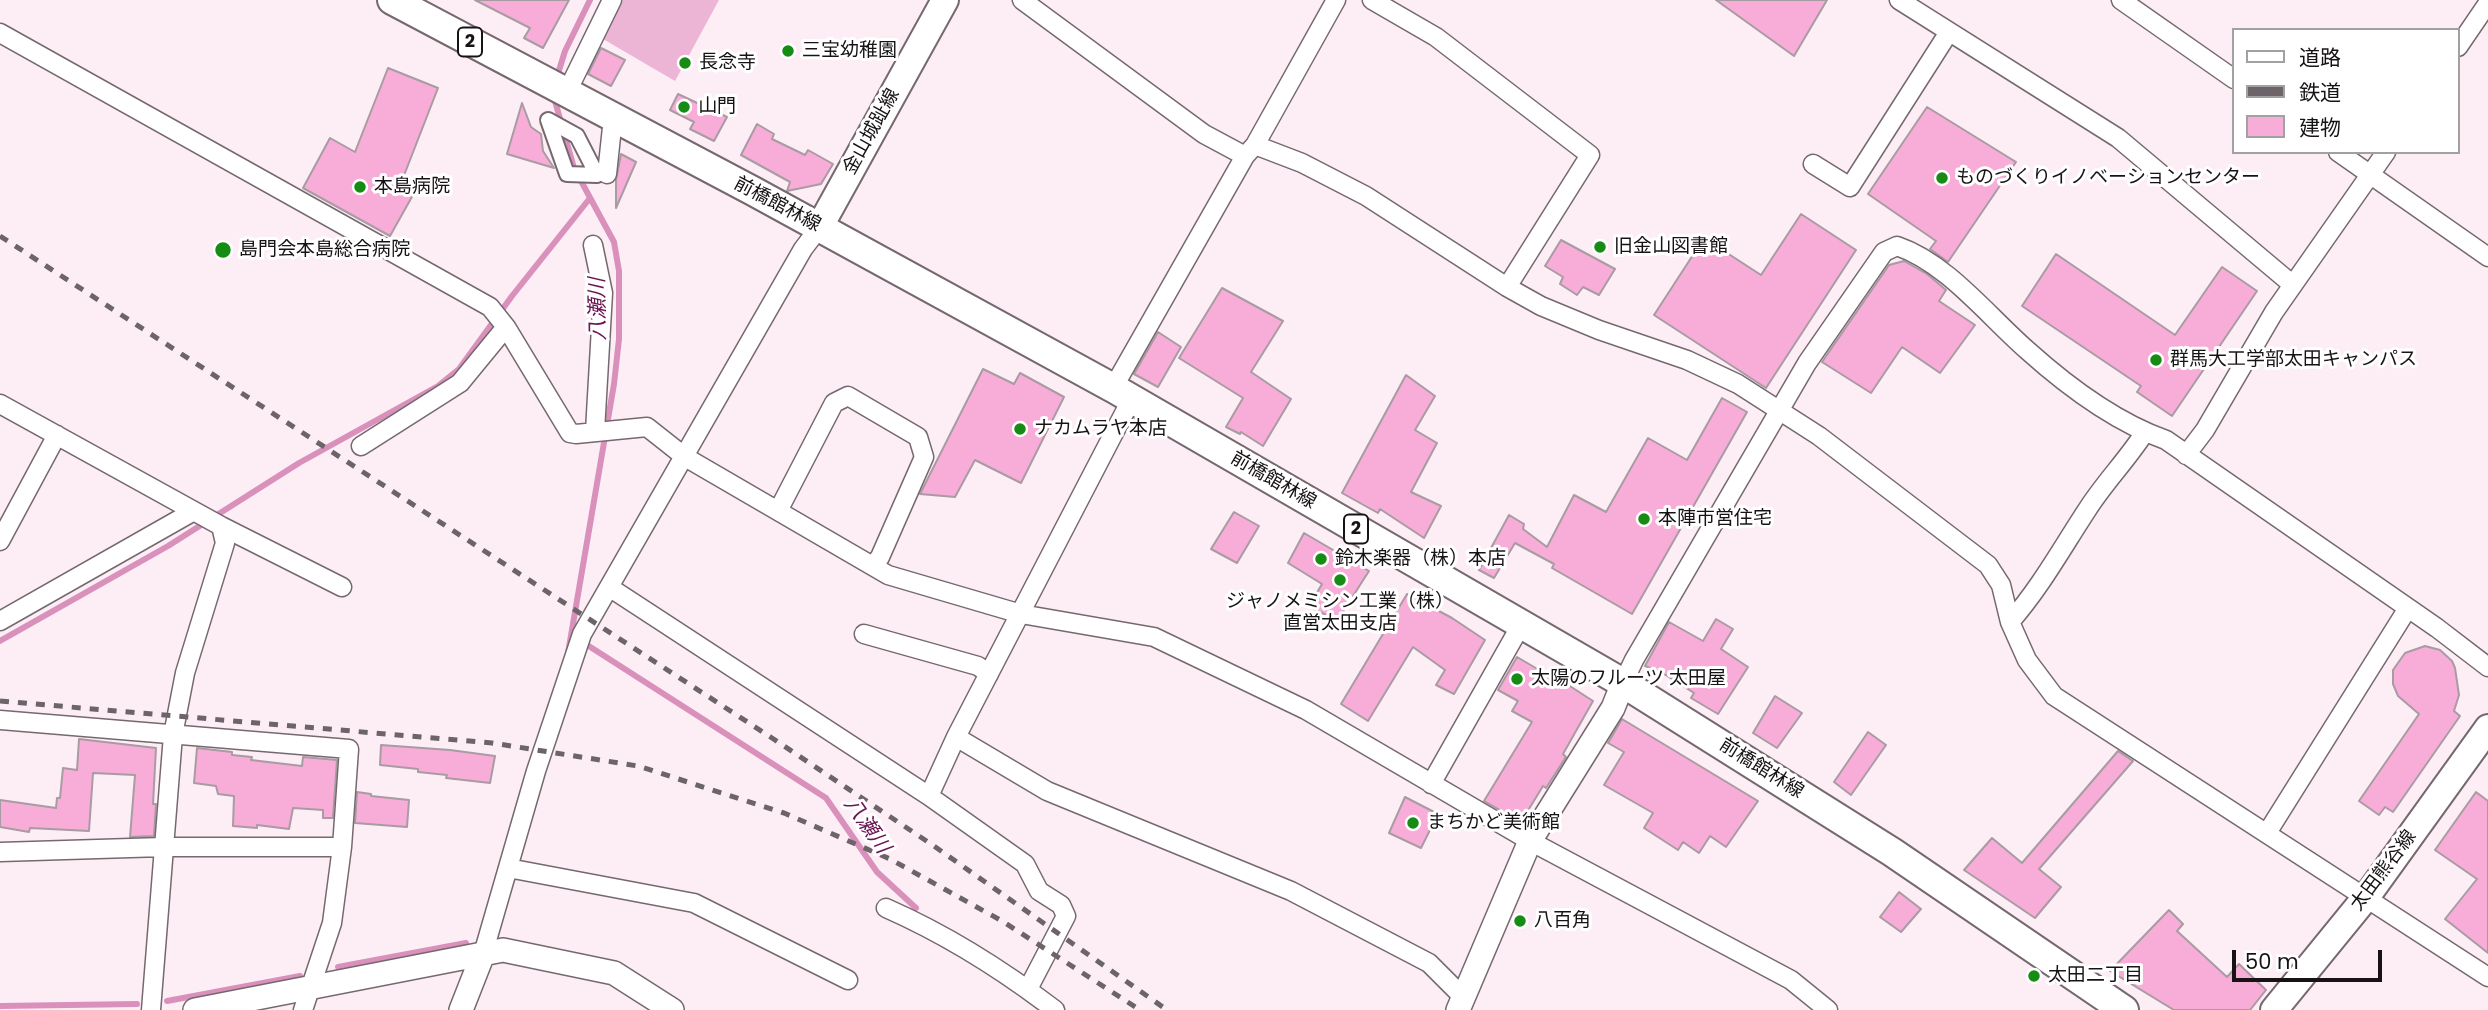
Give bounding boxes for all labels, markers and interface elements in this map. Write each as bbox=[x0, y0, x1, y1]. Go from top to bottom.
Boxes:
road number: 2 bbox=[458, 28, 482, 56]
legend bbox=[2232, 28, 2460, 154]
place label: 三宝幼稚園 bbox=[802, 40, 897, 62]
marker: 三宝幼稚園 bbox=[780, 43, 796, 59]
text: 道路 bbox=[2299, 43, 2341, 72]
place label: 長念寺 bbox=[699, 52, 756, 74]
marker: 長念寺 bbox=[677, 55, 693, 71]
text: 鉄道 bbox=[2299, 78, 2341, 107]
street label: 金山城趾線 bbox=[839, 85, 905, 179]
place label: 山門 bbox=[698, 96, 736, 118]
marker: 山門 bbox=[676, 99, 692, 115]
text: 建物 bbox=[2299, 113, 2341, 142]
place label: ものづくりイノベーションセンター bbox=[1956, 167, 2260, 189]
marker: ものづくりイノベーションセンター bbox=[1934, 170, 1950, 186]
street label: 前橋館林線 bbox=[730, 173, 824, 237]
place label: 本島病院 bbox=[374, 176, 450, 198]
marker: 本島病院 bbox=[352, 179, 368, 195]
place label: 旧金山図書館 bbox=[1614, 236, 1728, 258]
place label: 島門会本島総合病院 bbox=[239, 239, 410, 261]
marker: 旧金山図書館 bbox=[1592, 239, 1608, 255]
marker: 島門会本島総合病院 bbox=[213, 240, 233, 260]
water label: 八瀬川 bbox=[586, 277, 612, 341]
place label: 群馬大工学部太田キャンパス bbox=[2170, 349, 2417, 371]
marker: 群馬大工学部太田キャンパス bbox=[2148, 352, 2164, 368]
place label: ナカムラヤ本店 bbox=[1034, 418, 1167, 440]
marker: ナカムラヤ本店 bbox=[1012, 421, 1028, 437]
street label: 前橋館林線 bbox=[1226, 447, 1320, 515]
place label: 本陣市営住宅 bbox=[1658, 508, 1772, 530]
marker: 本陣市営住宅 bbox=[1636, 511, 1652, 527]
road number: 2 bbox=[1344, 514, 1368, 544]
place label: 鈴木楽器（株）本店 bbox=[1335, 548, 1506, 570]
marker: 鈴木楽器（株）本店 bbox=[1313, 551, 1329, 567]
marker: ジャノメミシン工業（株） 直営太田支店 bbox=[1332, 572, 1348, 588]
place label: ジャノメミシン工業（株） 直営太田支店 bbox=[1226, 591, 1454, 635]
place label: 太陽のフルーツ 太田屋 bbox=[1531, 668, 1726, 690]
marker: 太陽のフルーツ 太田屋 bbox=[1509, 671, 1525, 687]
street label: 前橋館林線 bbox=[1715, 734, 1807, 804]
water label: 八瀬川 bbox=[838, 793, 894, 859]
place label: まちかど美術館 bbox=[1427, 812, 1560, 834]
marker: まちかど美術館 bbox=[1405, 815, 1421, 831]
street label: 太田熊谷線 bbox=[2346, 826, 2422, 916]
place label: 八百角 bbox=[1534, 910, 1591, 932]
marker: 八百角 bbox=[1512, 913, 1528, 929]
scale bar bbox=[2236, 936, 2386, 980]
text: 50 m bbox=[2245, 947, 2299, 976]
place label: 太田二丁目 bbox=[2048, 965, 2143, 987]
marker: 太田二丁目 bbox=[2026, 968, 2042, 984]

